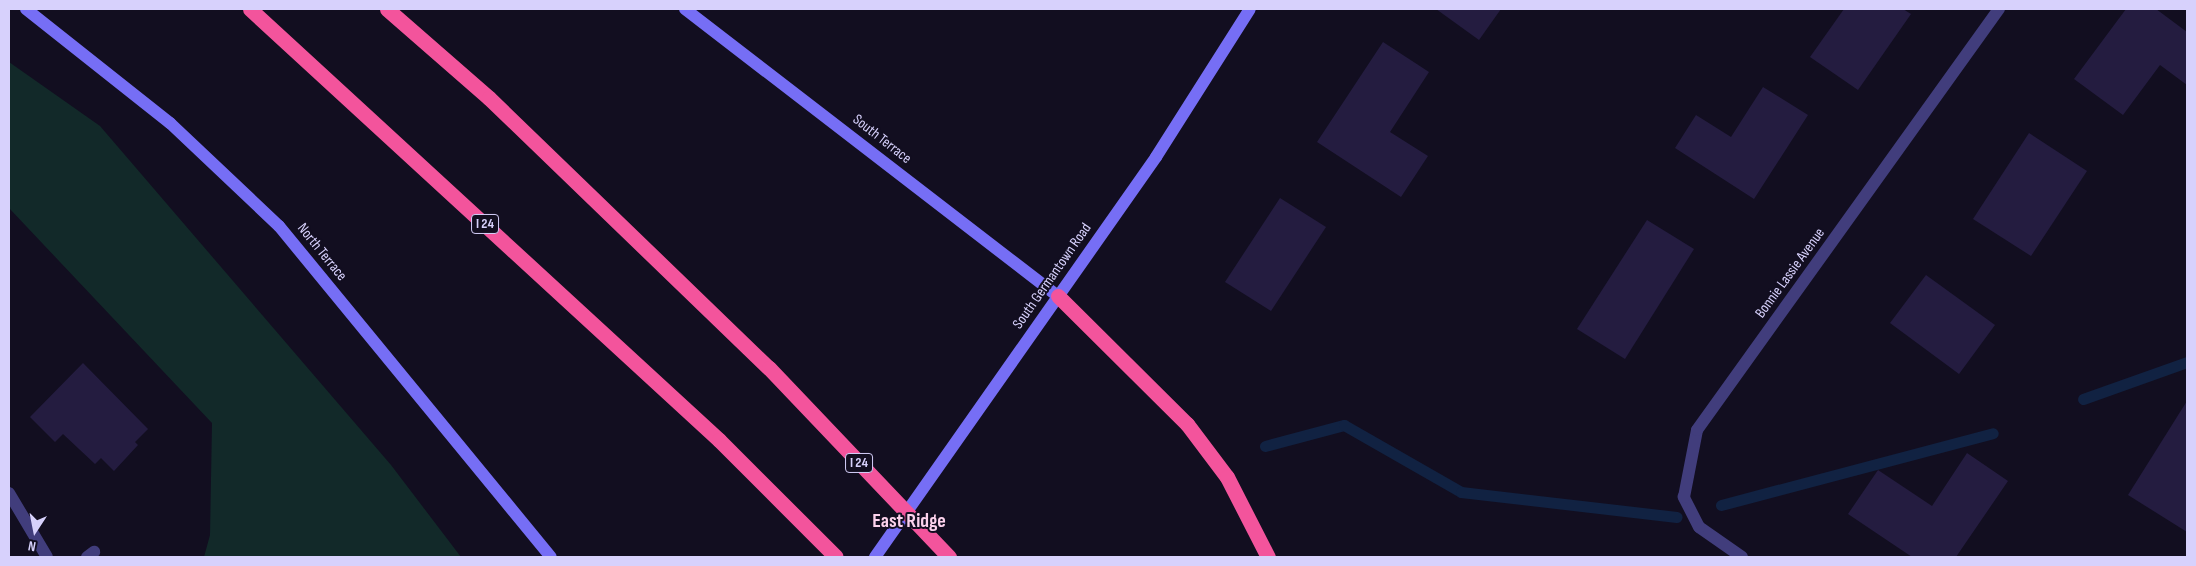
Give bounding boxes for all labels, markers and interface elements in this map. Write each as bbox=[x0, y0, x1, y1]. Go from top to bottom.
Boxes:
street label: South Terrace bbox=[849, 111, 915, 167]
road number: I 24 bbox=[470, 212, 500, 235]
street label: North Terrace bbox=[293, 220, 351, 284]
street label: South Germantown Road bbox=[1009, 220, 1095, 332]
street label: Bonnie Lassie Avenue bbox=[1751, 225, 1829, 321]
road number: I 24 bbox=[844, 452, 874, 474]
north arrow bbox=[10, 506, 60, 556]
district label: East Ridge bbox=[872, 509, 946, 533]
text: N bbox=[27, 537, 37, 555]

